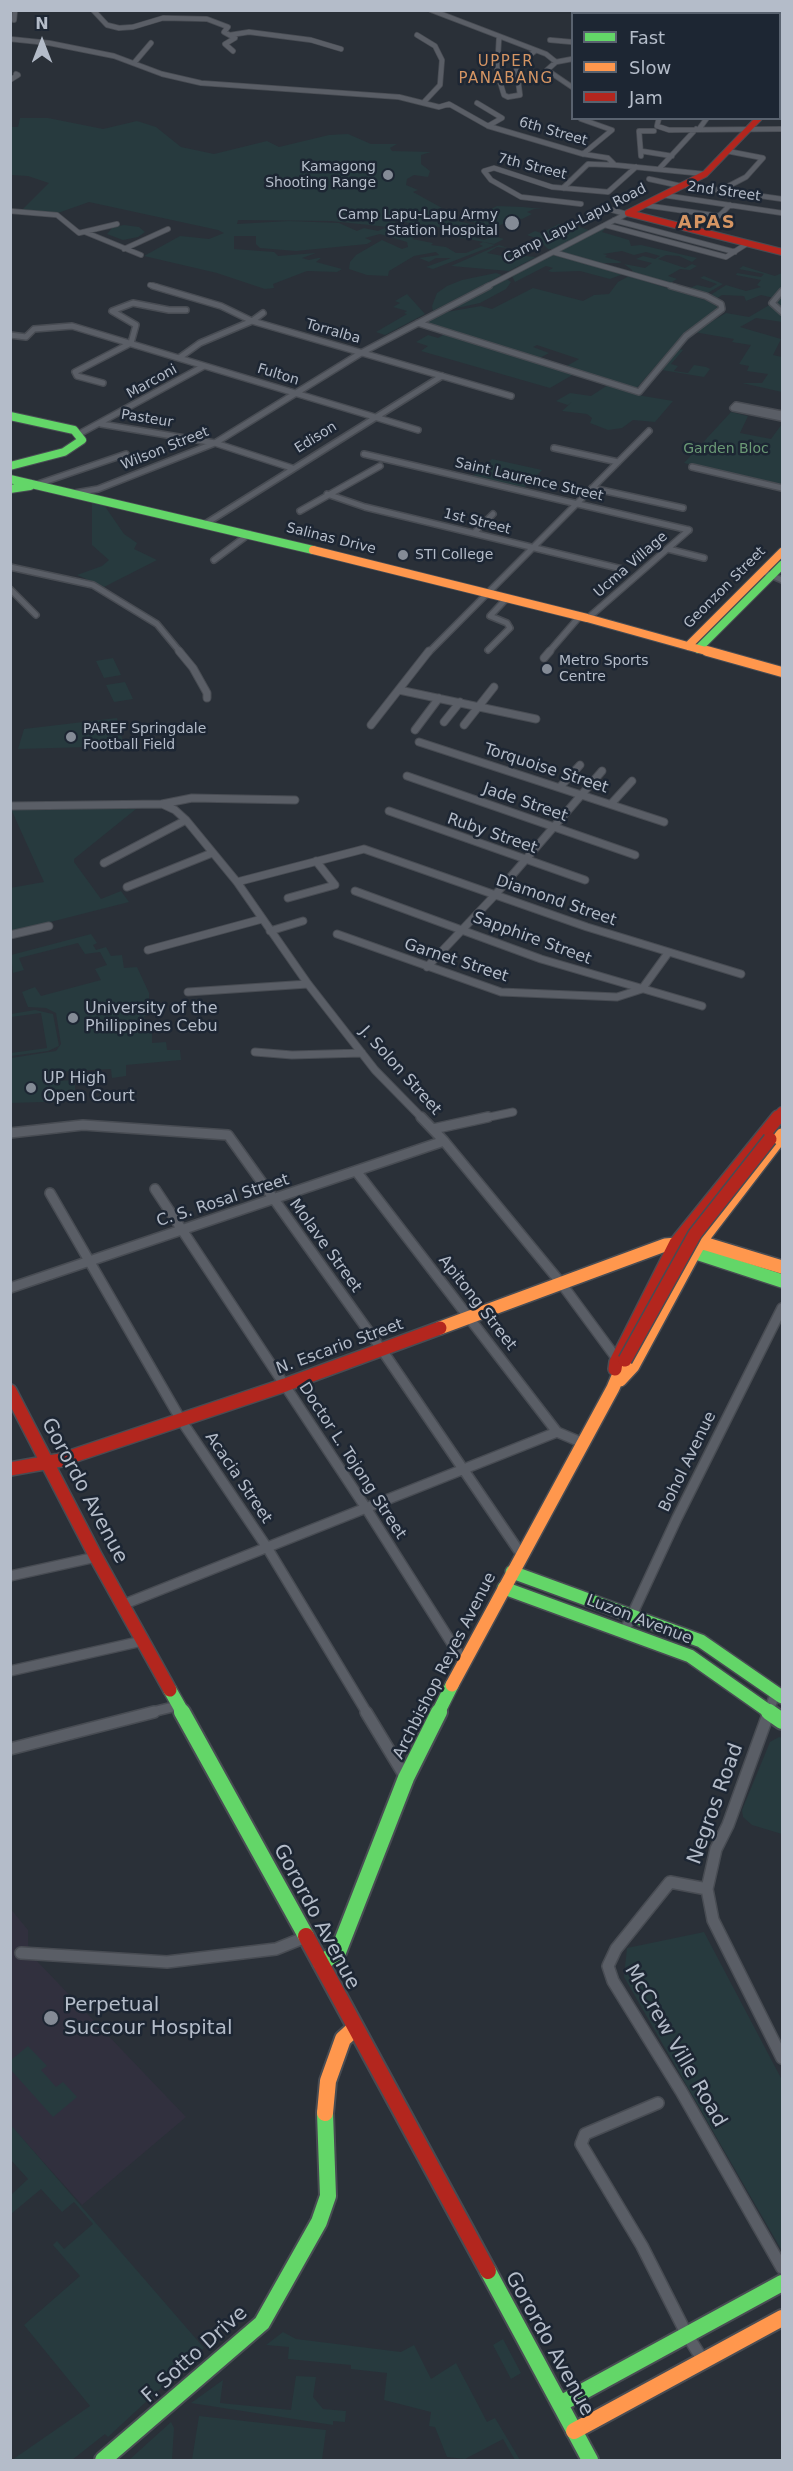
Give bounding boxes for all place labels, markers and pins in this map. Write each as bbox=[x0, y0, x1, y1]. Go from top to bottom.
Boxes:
place label: Kamagong Shooting Range bbox=[265, 159, 376, 192]
marker: Kamagong Shooting Range bbox=[381, 168, 395, 182]
place label: Camp Lapu-Lapu Army Station Hospital bbox=[338, 207, 498, 240]
marker: Camp Lapu-Lapu Army Station Hospital bbox=[503, 214, 521, 232]
place label: STI College bbox=[415, 547, 493, 563]
marker: STI College bbox=[396, 548, 410, 562]
place label: Metro Sports Centre bbox=[559, 653, 649, 686]
marker: Metro Sports Centre bbox=[540, 662, 554, 676]
place label: PAREF Springdale Football Field bbox=[83, 721, 206, 754]
marker: PAREF Springdale Football Field bbox=[64, 730, 78, 744]
place label: University of the Philippines Cebu bbox=[85, 999, 218, 1037]
marker: University of the Philippines Cebu bbox=[66, 1011, 80, 1025]
place label: UP High Open Court bbox=[43, 1069, 135, 1107]
marker: UP High Open Court bbox=[24, 1081, 38, 1095]
place label: Perpetual Succour Hospital bbox=[64, 1994, 232, 2041]
marker: Perpetual Succour Hospital bbox=[42, 2009, 60, 2027]

